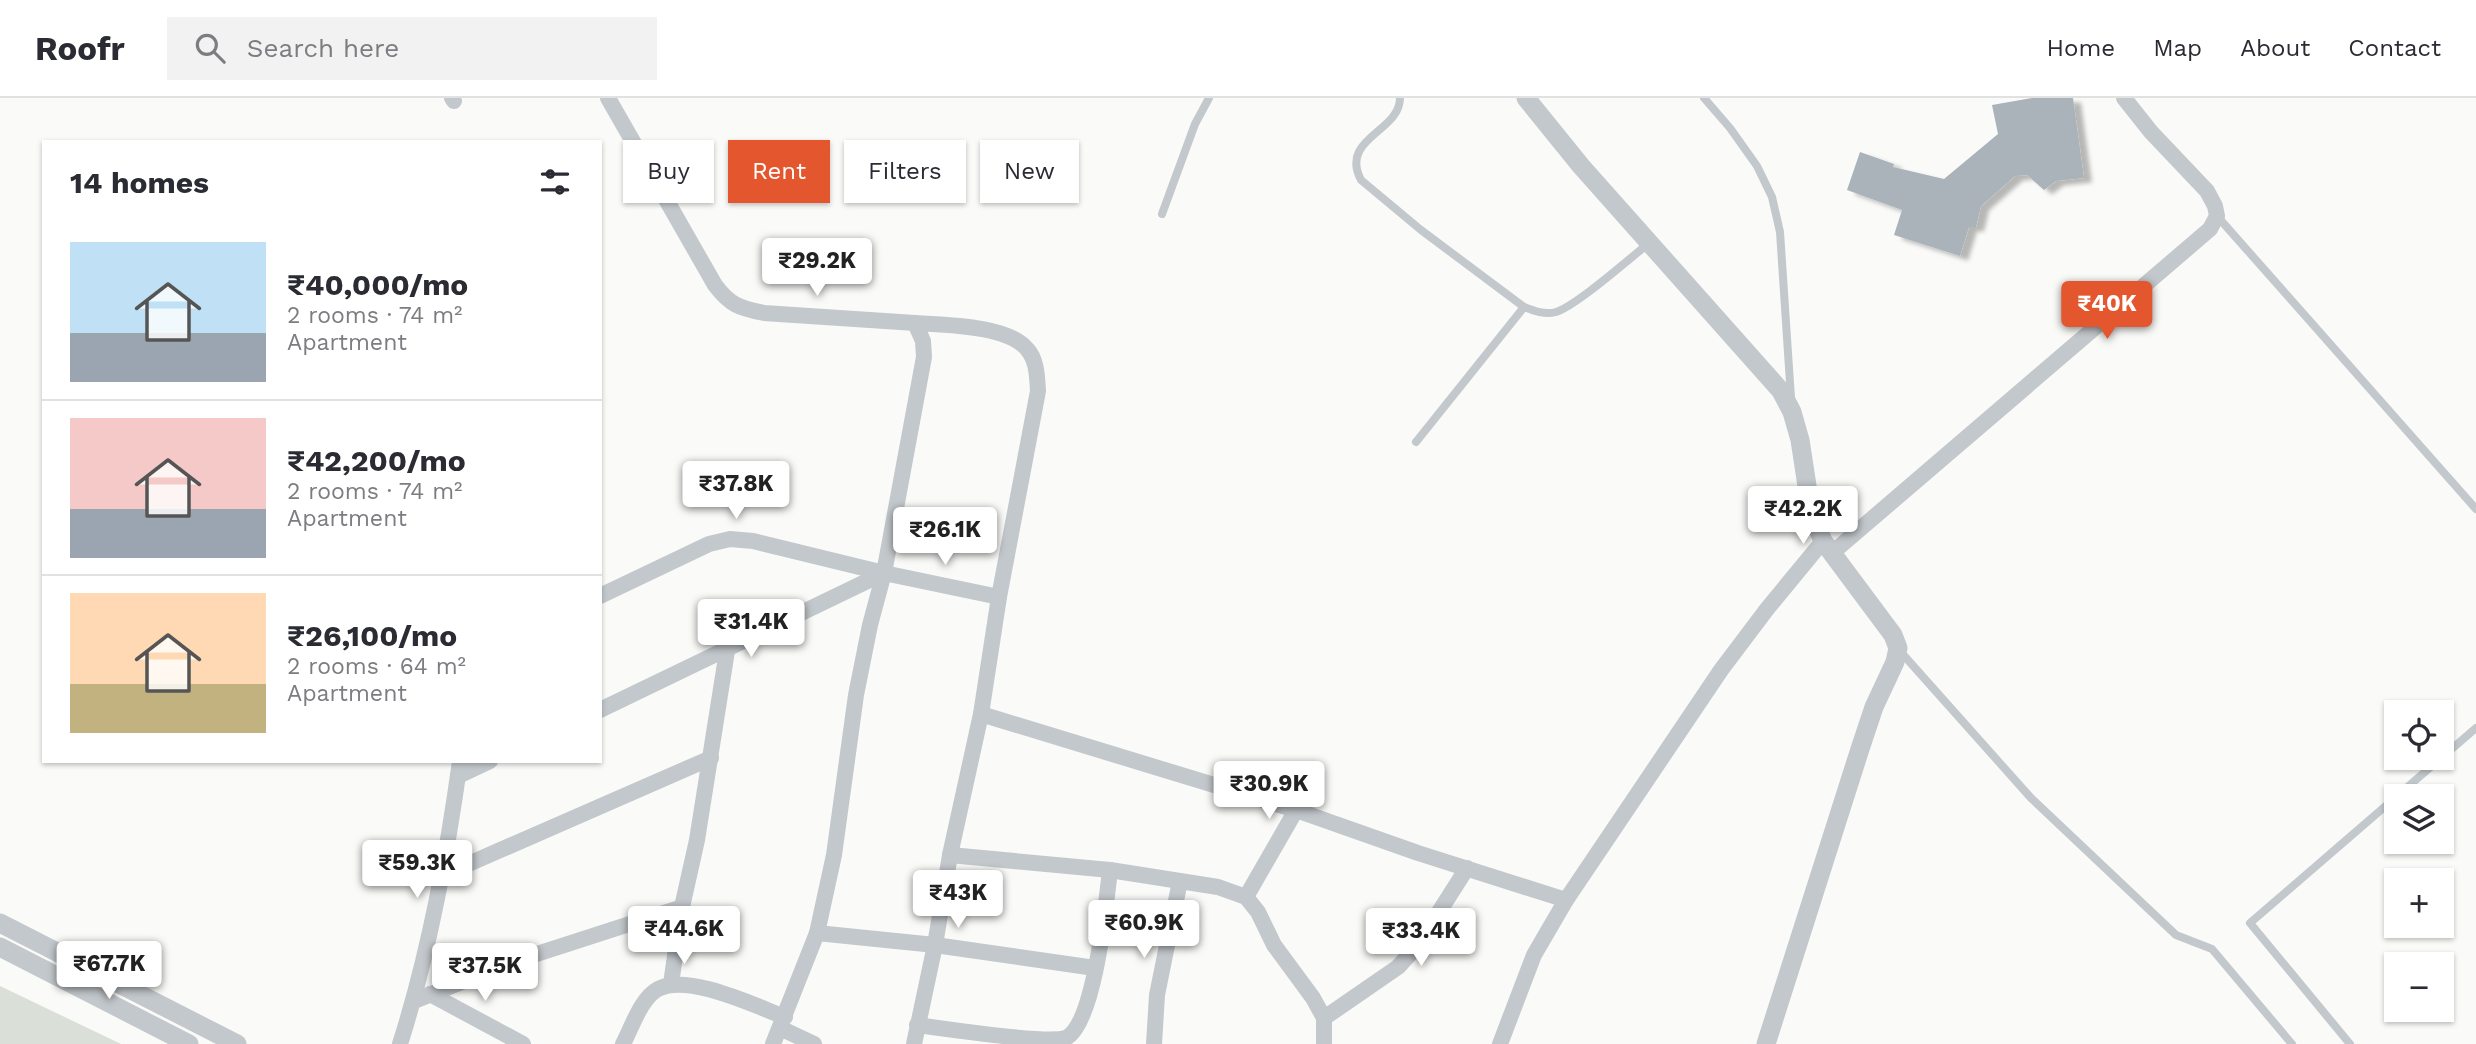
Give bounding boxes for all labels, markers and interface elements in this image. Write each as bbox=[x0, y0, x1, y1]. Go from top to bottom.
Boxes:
search box bbox=[167, 17, 657, 80]
text: Roofr bbox=[35, 29, 125, 68]
icon: search bbox=[191, 29, 229, 67]
text: Search here bbox=[247, 33, 399, 63]
text: Home bbox=[2047, 34, 2115, 62]
text: Map bbox=[2153, 34, 2202, 62]
text: About bbox=[2240, 34, 2310, 62]
text: Contact bbox=[2348, 34, 2441, 62]
chip: Buy bbox=[623, 140, 714, 203]
chip: Rent bbox=[728, 140, 830, 203]
chip: Filters bbox=[844, 140, 966, 203]
chip: New bbox=[980, 140, 1079, 203]
icon: filters bbox=[536, 163, 574, 201]
text: 14 homes bbox=[70, 165, 209, 200]
pin: ₹29.2K bbox=[760, 238, 874, 298]
text: ₹29.2K bbox=[778, 247, 856, 274]
text: ₹40,000/mo bbox=[287, 267, 468, 302]
icon: home bbox=[126, 270, 210, 354]
pin: ₹40K bbox=[2066, 282, 2148, 341]
text: ₹40K bbox=[2077, 290, 2137, 317]
text: 2 rooms · 74 m² bbox=[287, 302, 462, 329]
text: Apartment bbox=[287, 329, 407, 356]
text: ₹42,200/mo bbox=[287, 443, 466, 478]
icon: home bbox=[126, 446, 210, 530]
pin: ₹37.8K bbox=[679, 462, 793, 521]
text: ₹37.8K bbox=[698, 470, 774, 497]
text: 2 rooms · 74 m² bbox=[287, 478, 462, 505]
pin: ₹42.2K bbox=[1746, 486, 1860, 546]
text: ₹42.2K bbox=[1764, 495, 1842, 522]
text: Apartment bbox=[287, 505, 407, 532]
pin: ₹26.1K bbox=[888, 508, 1002, 567]
text: ₹26.1K bbox=[909, 516, 981, 543]
pin: ₹31.4K bbox=[694, 600, 808, 659]
text: ₹31.4K bbox=[714, 608, 788, 635]
text: ₹26,100/mo bbox=[287, 618, 457, 653]
icon: home bbox=[126, 621, 210, 705]
text: 2 rooms · 64 m² bbox=[287, 653, 466, 680]
text: Apartment bbox=[287, 680, 407, 707]
map controls bbox=[2384, 700, 2454, 1022]
button: locate bbox=[2384, 700, 2454, 770]
pin: ₹30.9K bbox=[1212, 762, 1326, 821]
text: ₹30.9K bbox=[1230, 770, 1308, 797]
button: layers bbox=[2384, 784, 2454, 854]
pin: ₹59.3K bbox=[360, 840, 474, 900]
text: ₹59.3K bbox=[378, 849, 456, 876]
button: + bbox=[2384, 868, 2454, 938]
pin: ₹43K bbox=[917, 870, 999, 930]
text: ₹43K bbox=[929, 879, 987, 906]
pin: ₹60.9K bbox=[1087, 900, 1201, 960]
pin: ₹44.6K bbox=[627, 906, 741, 966]
pin: ₹33.4K bbox=[1364, 908, 1478, 968]
text: ₹60.9K bbox=[1104, 909, 1184, 936]
text: ₹44.6K bbox=[644, 915, 724, 942]
text: ₹33.4K bbox=[1382, 917, 1460, 944]
pin: ₹67.7K bbox=[52, 942, 166, 1001]
pin: ₹37.5K bbox=[428, 944, 542, 1003]
text: ₹67.7K bbox=[73, 950, 145, 977]
text: ₹37.5K bbox=[448, 952, 522, 979]
button: − bbox=[2384, 952, 2454, 1022]

